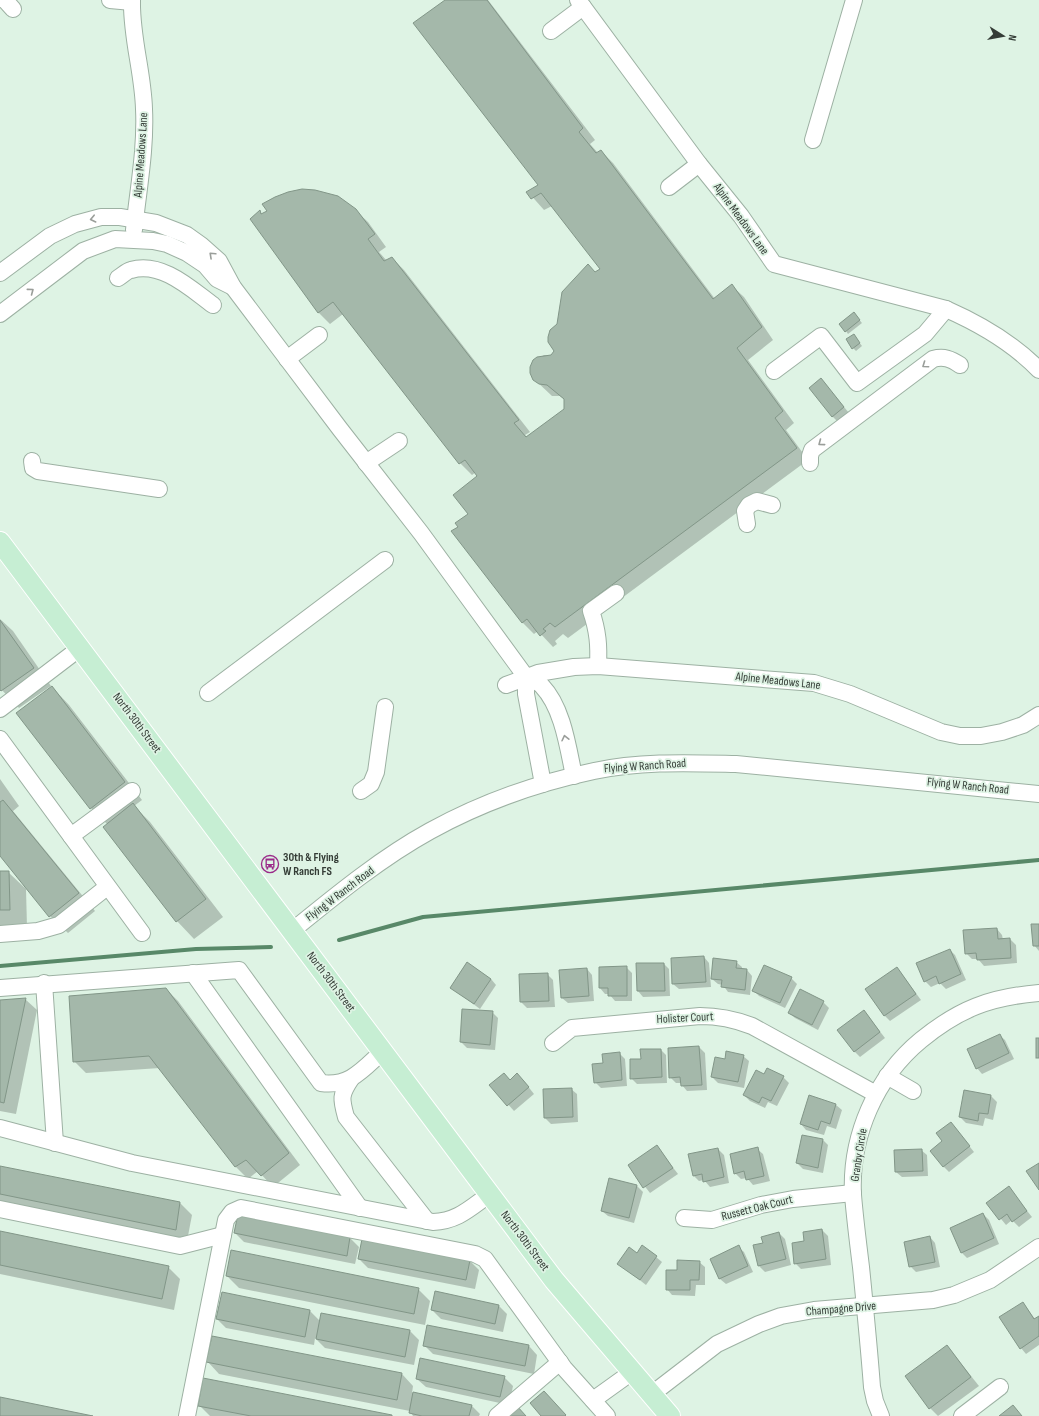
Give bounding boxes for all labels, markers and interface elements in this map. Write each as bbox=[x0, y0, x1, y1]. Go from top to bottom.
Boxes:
north arrow bbox=[983, 16, 1023, 56]
text: N bbox=[1005, 34, 1019, 42]
street label: Alpine Meadows Lane bbox=[130, 112, 151, 199]
street label: Alpine Meadows Lane bbox=[709, 179, 772, 258]
one-way arrow bbox=[89, 215, 96, 223]
one-way arrow bbox=[209, 252, 217, 260]
one-way arrow bbox=[27, 289, 34, 296]
one-way arrow bbox=[922, 360, 929, 368]
one-way arrow bbox=[819, 438, 826, 445]
street label: Alpine Meadows Lane bbox=[734, 669, 821, 693]
street label: North 30th Street bbox=[109, 690, 165, 756]
one-way arrow bbox=[562, 735, 570, 741]
street label: Flying W Ranch Road bbox=[603, 756, 687, 776]
street label: Flying W Ranch Road bbox=[926, 774, 1010, 798]
place label: 30th & Flying W Ranch FS bbox=[283, 850, 339, 879]
bus stop icon: 30th & Flying W Ranch FS bbox=[260, 854, 280, 874]
street label: Flying W Ranch Road bbox=[303, 863, 377, 925]
street label: North 30th Street bbox=[303, 949, 359, 1015]
street label: Holister Court bbox=[656, 1009, 714, 1027]
street label: Granby Circle bbox=[847, 1127, 871, 1183]
street label: Russett Oak Court bbox=[720, 1192, 795, 1224]
street label: North 30th Street bbox=[497, 1208, 553, 1274]
street label: Champagne Drive bbox=[805, 1298, 877, 1320]

